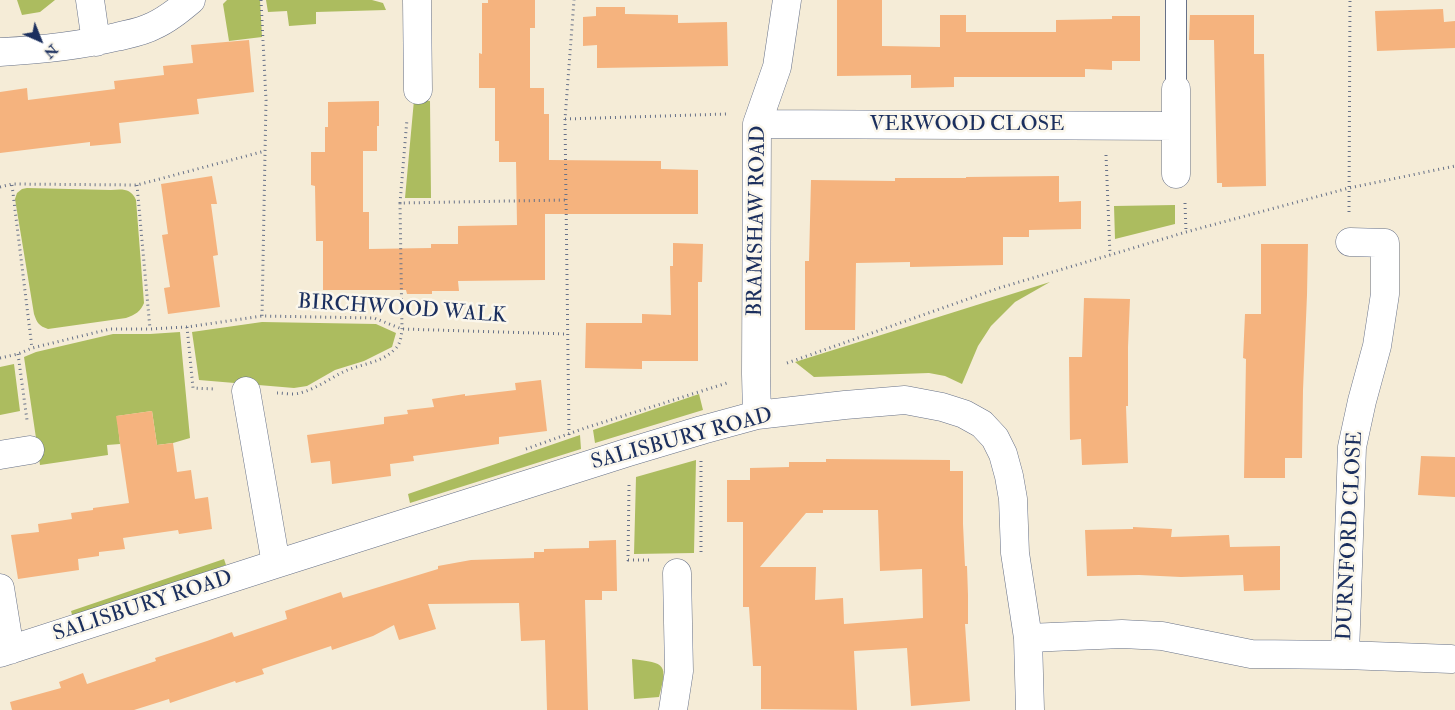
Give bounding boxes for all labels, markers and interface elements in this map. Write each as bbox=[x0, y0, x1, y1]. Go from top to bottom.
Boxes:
north arrow bbox=[15, 15, 65, 65]
text: N bbox=[40, 41, 61, 62]
street label: VERWOOD CLOSE bbox=[870, 112, 1064, 138]
street label: BRAMSHAW ROAD bbox=[744, 125, 772, 317]
street label: BIRCHWOOD WALK bbox=[297, 290, 507, 330]
street label: SALISBURY ROAD bbox=[589, 404, 775, 476]
street label: DURNFORD CLOSE bbox=[1333, 431, 1369, 641]
street label: SALISBURY ROAD bbox=[50, 566, 236, 648]

